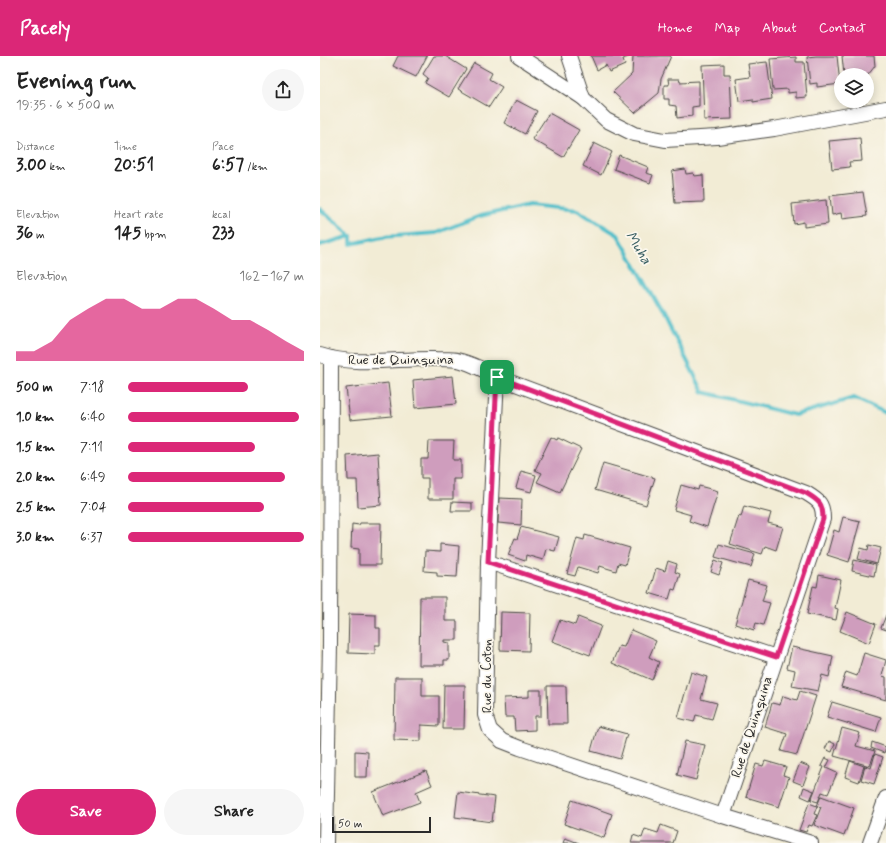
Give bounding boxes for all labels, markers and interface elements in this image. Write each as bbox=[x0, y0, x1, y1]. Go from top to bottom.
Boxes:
text: Pacely bbox=[20, 16, 71, 41]
text: Home bbox=[658, 19, 692, 37]
text: Map bbox=[714, 19, 740, 37]
text: About bbox=[762, 19, 797, 37]
text: Contact bbox=[819, 19, 866, 37]
text: Evening run bbox=[16, 68, 136, 96]
map controls bbox=[834, 68, 874, 108]
button: layers bbox=[834, 68, 874, 108]
button: share bbox=[262, 69, 304, 111]
text: 19:35 · 6 × 500 m bbox=[16, 97, 114, 114]
text: Distance bbox=[16, 140, 55, 154]
text: Time bbox=[114, 140, 137, 154]
text: Pace bbox=[212, 140, 234, 154]
text: 3.00 bbox=[16, 154, 46, 176]
text: 20:51 bbox=[114, 154, 154, 176]
text: 6:57 bbox=[212, 154, 244, 176]
text: km bbox=[46, 160, 65, 174]
text: /km bbox=[244, 160, 268, 174]
text: Elevation bbox=[16, 208, 59, 222]
text: Heart rate bbox=[114, 208, 163, 222]
text: kcal bbox=[212, 208, 230, 222]
text: 36 bbox=[16, 222, 33, 244]
text: 145 bbox=[114, 222, 141, 244]
text: 233 bbox=[212, 222, 234, 244]
text: m bbox=[33, 228, 45, 242]
text: bpm bbox=[141, 228, 167, 242]
water label: Muha bbox=[620, 228, 656, 269]
text: Elevation bbox=[16, 268, 67, 285]
text: 162–167 m bbox=[239, 268, 304, 285]
street label: Rue de Quinquina bbox=[348, 351, 454, 369]
pin bbox=[480, 360, 514, 394]
icon: arrive bbox=[486, 366, 508, 388]
text: 500 m bbox=[16, 379, 53, 396]
text: 7:18 bbox=[80, 379, 104, 396]
text: 1.0 km bbox=[16, 409, 54, 426]
text: 6:40 bbox=[80, 409, 105, 426]
text: 1.5 km bbox=[16, 439, 55, 456]
text: 7:11 bbox=[80, 439, 103, 456]
text: 2.0 km bbox=[16, 469, 55, 486]
text: 6:49 bbox=[80, 469, 105, 486]
text: 2.5 km bbox=[16, 499, 55, 516]
text: 7:04 bbox=[80, 499, 107, 516]
text: 3.0 km bbox=[16, 529, 54, 546]
text: 6:37 bbox=[80, 529, 103, 546]
street label: Rue du Coton bbox=[478, 639, 496, 713]
street label: Rue de Quinquina bbox=[727, 674, 777, 780]
button: Save bbox=[16, 789, 156, 835]
button: Share bbox=[164, 789, 304, 835]
scale bar bbox=[332, 815, 431, 834]
text: 50 m bbox=[338, 817, 363, 831]

